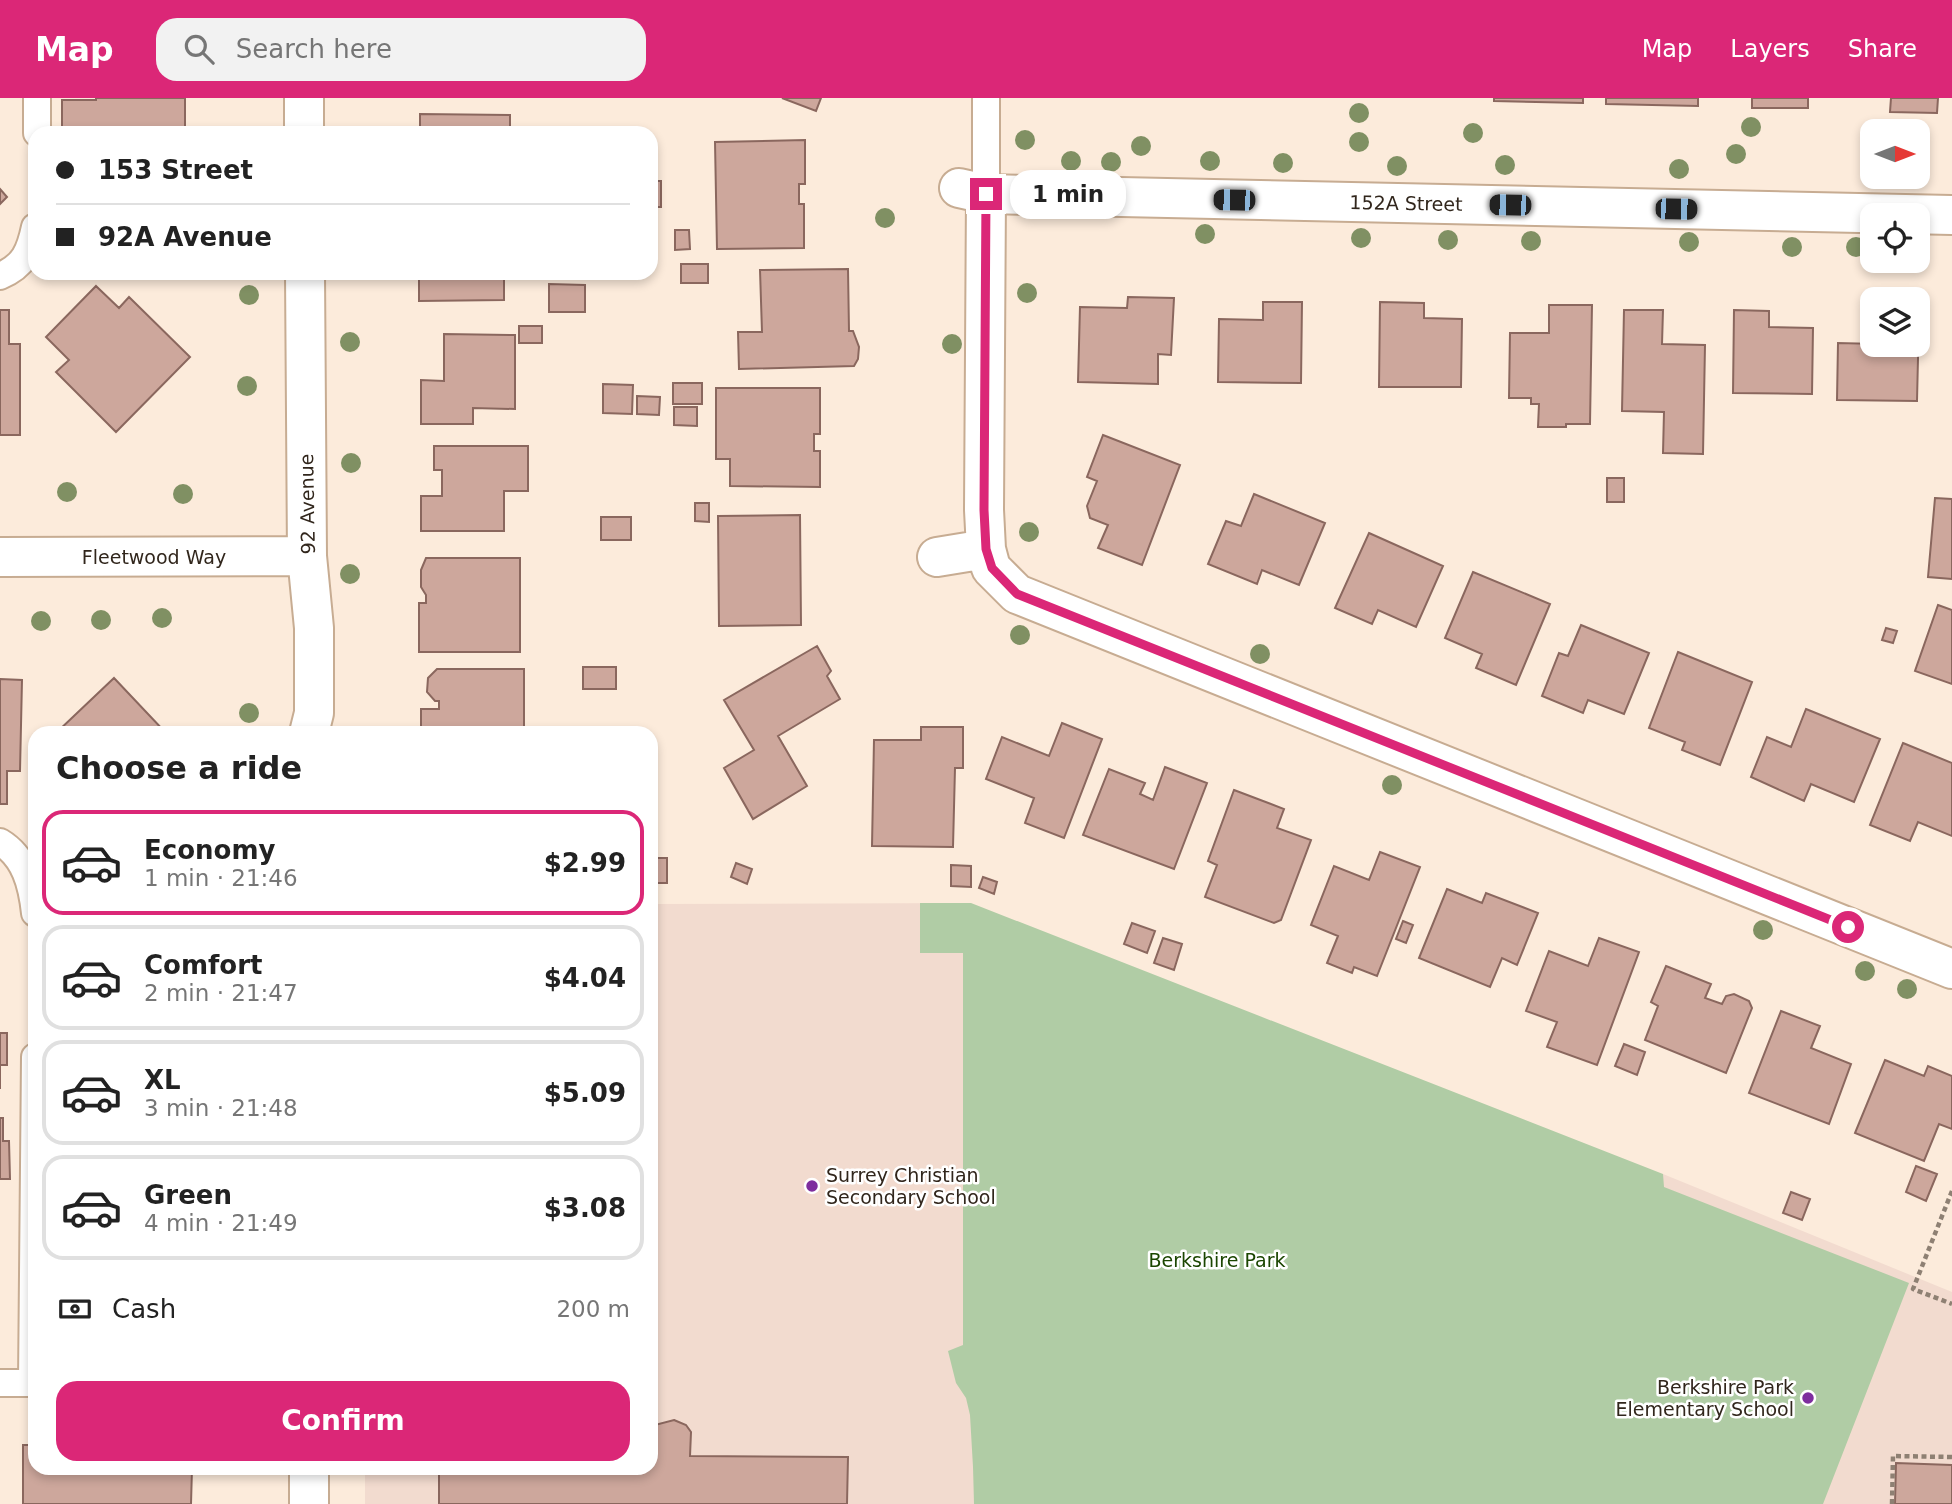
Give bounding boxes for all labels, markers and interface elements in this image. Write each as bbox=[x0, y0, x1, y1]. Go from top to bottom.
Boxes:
search box bbox=[156, 18, 646, 81]
text: Map bbox=[35, 30, 114, 69]
icon: search bbox=[180, 30, 218, 68]
text: Search here bbox=[236, 34, 392, 64]
text: Map bbox=[1642, 35, 1692, 63]
text: Layers bbox=[1730, 35, 1810, 63]
text: Share bbox=[1848, 35, 1917, 63]
north arrow bbox=[1860, 119, 1930, 189]
map controls bbox=[1860, 119, 1930, 357]
text: 153 Street bbox=[98, 155, 253, 185]
callout: 1 min bbox=[1010, 170, 1126, 218]
route end bbox=[970, 178, 1002, 210]
text: 1 min bbox=[1032, 181, 1104, 207]
car bbox=[1213, 189, 1256, 211]
street label: 152A Street bbox=[1349, 191, 1463, 215]
car bbox=[1489, 194, 1532, 216]
car bbox=[1655, 198, 1698, 220]
button: locate bbox=[1860, 203, 1930, 273]
text: 92A Avenue bbox=[98, 222, 272, 252]
button: layers bbox=[1860, 287, 1930, 357]
street label: 92 Avenue bbox=[295, 453, 319, 555]
street label: Fleetwood Way bbox=[82, 546, 226, 568]
text: Choose a ride bbox=[56, 749, 302, 787]
icon: car bbox=[60, 831, 123, 894]
text: Economy bbox=[144, 835, 275, 865]
text: $2.99 bbox=[544, 848, 626, 878]
text: 1 min · 21:46 bbox=[144, 865, 298, 891]
route start bbox=[1832, 911, 1864, 943]
icon: car bbox=[60, 946, 123, 1009]
text: Comfort bbox=[144, 950, 262, 980]
text: $4.04 bbox=[544, 963, 626, 993]
text: 2 min · 21:47 bbox=[144, 980, 298, 1006]
icon: car bbox=[60, 1061, 123, 1124]
text: XL bbox=[144, 1065, 181, 1095]
text: $5.09 bbox=[544, 1078, 626, 1108]
text: 3 min · 21:48 bbox=[144, 1095, 298, 1121]
place label: Surrey Christian Secondary School bbox=[826, 1164, 996, 1208]
icon: car bbox=[60, 1176, 123, 1239]
marker: Surrey Christian Secondary School bbox=[804, 1178, 820, 1194]
text: Green bbox=[144, 1180, 232, 1210]
text: $3.08 bbox=[544, 1193, 626, 1223]
text: 4 min · 21:49 bbox=[144, 1210, 298, 1236]
park label: Berkshire Park bbox=[1149, 1249, 1285, 1271]
icon: cash bbox=[56, 1290, 94, 1328]
text: Cash bbox=[112, 1294, 176, 1324]
text: 200 m bbox=[556, 1296, 630, 1322]
place label: Berkshire Park Elementary School bbox=[1616, 1376, 1794, 1420]
button: Confirm bbox=[56, 1381, 630, 1461]
marker: Berkshire Park Elementary School bbox=[1800, 1390, 1816, 1406]

